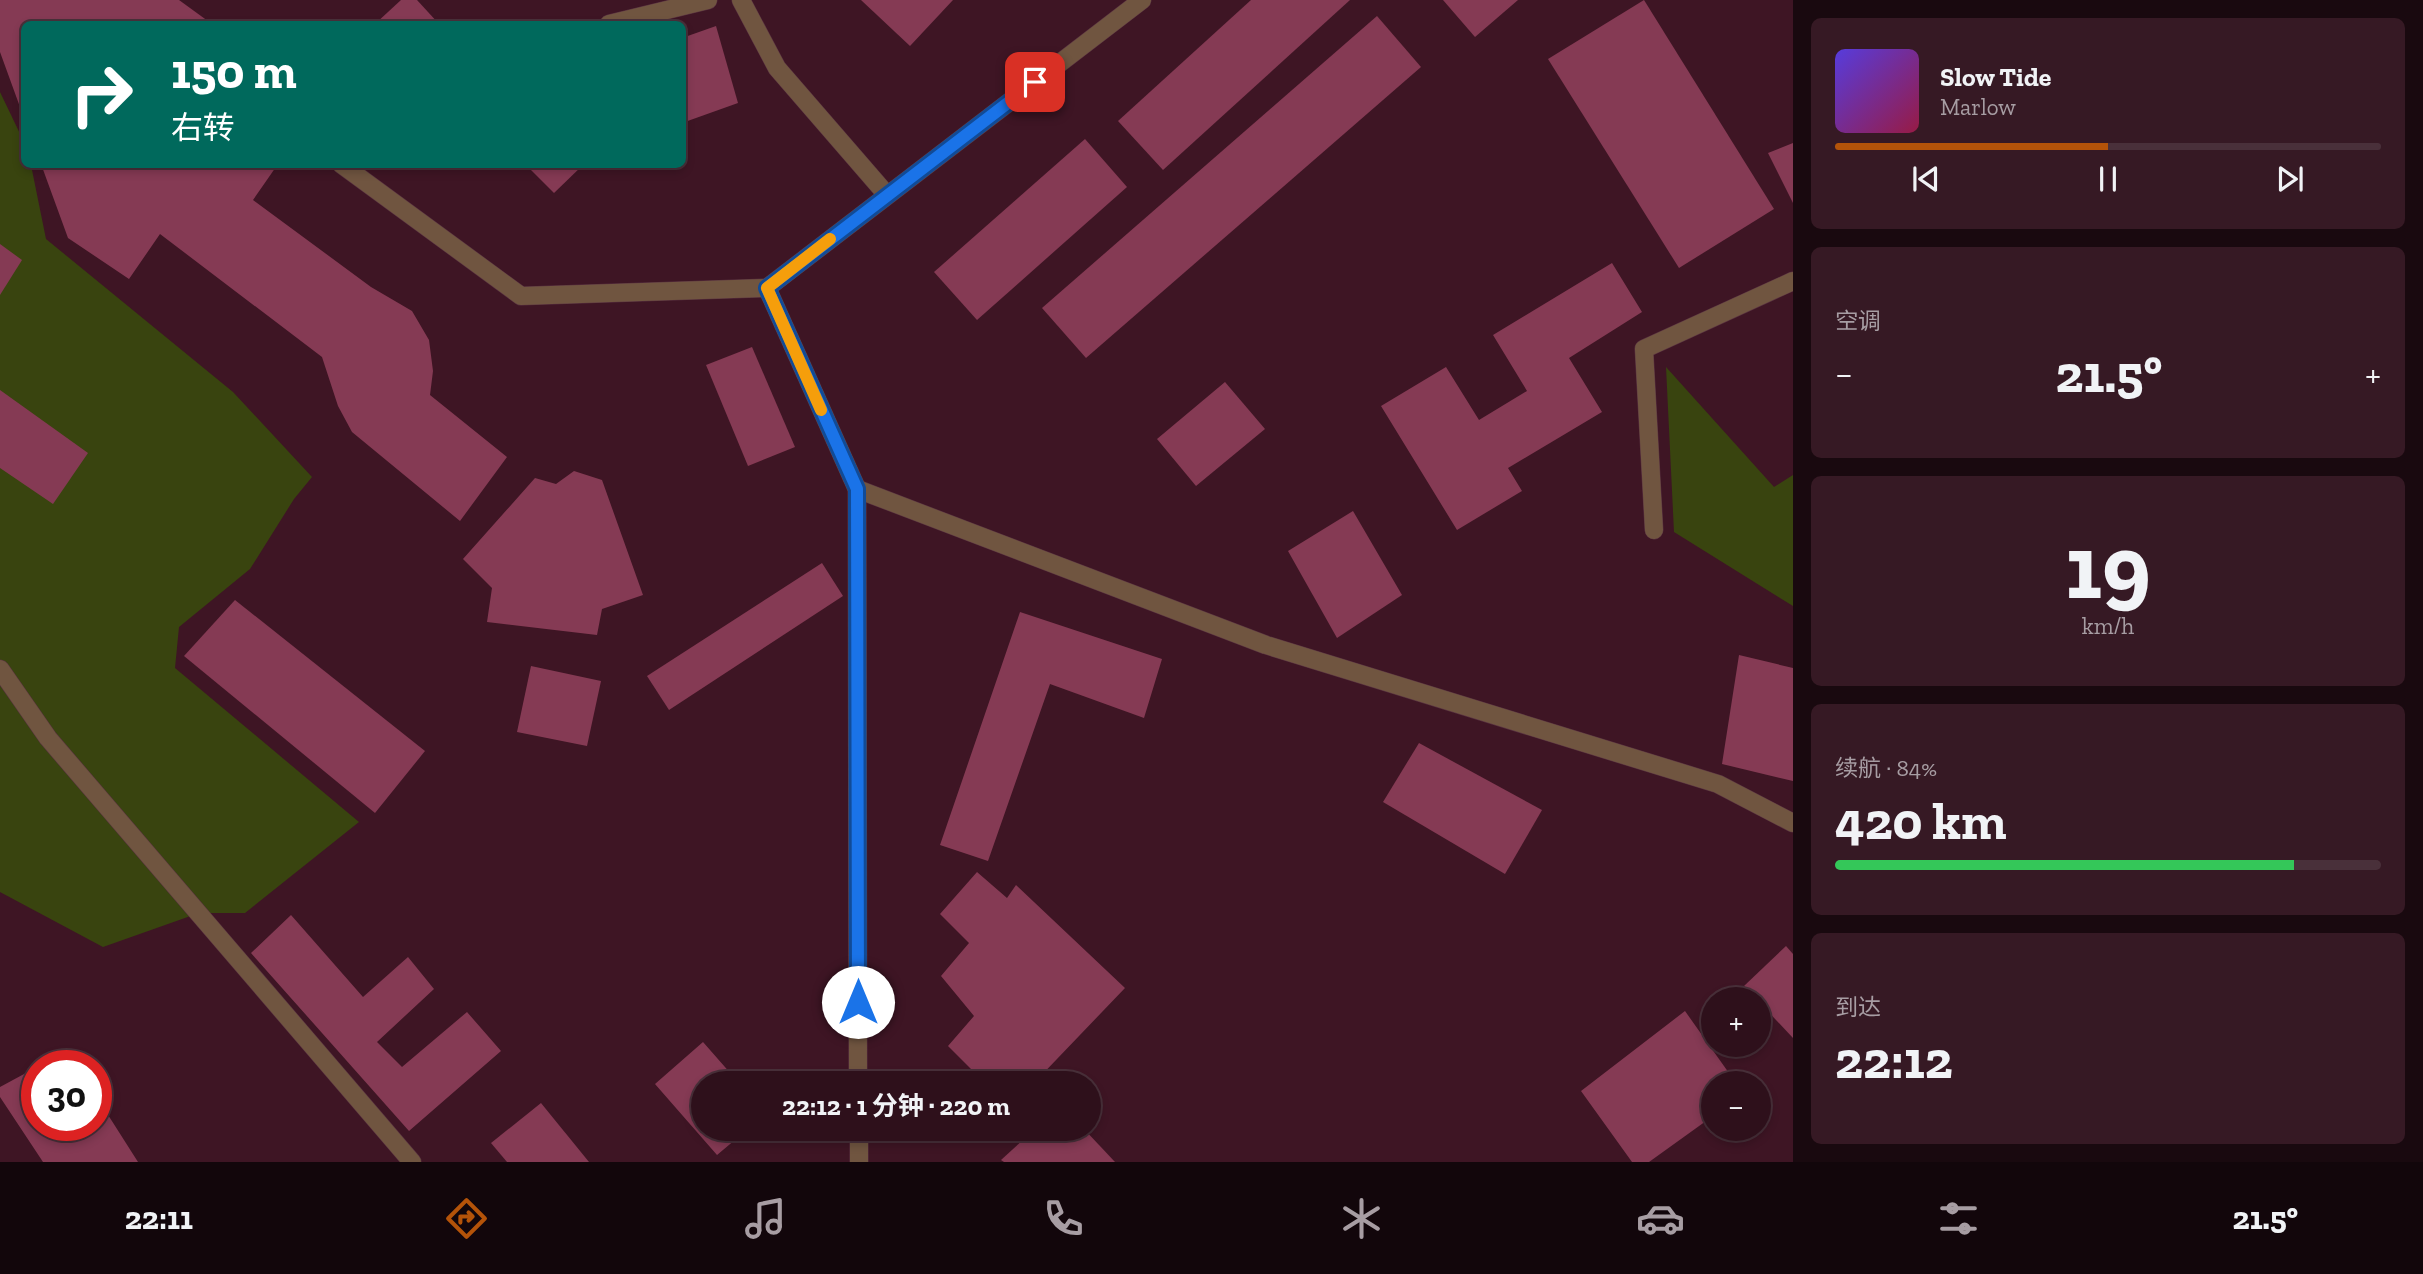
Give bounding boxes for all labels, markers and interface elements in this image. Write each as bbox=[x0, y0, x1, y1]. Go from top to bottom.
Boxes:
text: 150 m bbox=[171, 42, 297, 101]
icon: right bbox=[56, 49, 147, 140]
pin bbox=[1005, 52, 1065, 112]
text: Slow Tide bbox=[1940, 61, 2051, 93]
icon: arrive bbox=[1016, 63, 1054, 101]
text: Marlow bbox=[1940, 93, 2016, 121]
text: 右转 bbox=[171, 109, 235, 147]
icon: previous bbox=[1907, 160, 1945, 198]
icon: pause bbox=[2089, 160, 2127, 198]
icon: next bbox=[2271, 160, 2309, 198]
text: 空调 bbox=[1835, 307, 1881, 335]
text: 21.5° bbox=[2055, 343, 2162, 405]
text: − bbox=[1835, 351, 1853, 397]
text: + bbox=[2365, 351, 2381, 397]
text: 19 bbox=[2065, 512, 2151, 621]
text: km/h bbox=[2082, 612, 2134, 640]
text: 续航 · 84% bbox=[1835, 754, 1937, 782]
text: 420 km bbox=[1835, 790, 2007, 852]
position arrow bbox=[821, 965, 895, 1039]
map controls bbox=[1701, 987, 1771, 1141]
button: + bbox=[1701, 987, 1771, 1057]
text: 到达 bbox=[1835, 993, 1881, 1021]
text: 22:12 bbox=[1835, 1029, 1953, 1091]
speed limit sign: 30 bbox=[21, 1050, 112, 1141]
button: − bbox=[1701, 1071, 1771, 1141]
text: 22:12 · 1 分钟 · 220 m bbox=[782, 1090, 1010, 1122]
icon: directions bbox=[442, 1194, 491, 1243]
icon: music bbox=[741, 1194, 790, 1243]
icon: phone bbox=[1039, 1194, 1088, 1243]
icon: climate bbox=[1337, 1194, 1386, 1243]
icon: car bbox=[1636, 1194, 1685, 1243]
icon: filters bbox=[1934, 1194, 1983, 1243]
text: 22:11 bbox=[125, 1199, 193, 1237]
text: 21.5° bbox=[2232, 1199, 2298, 1237]

